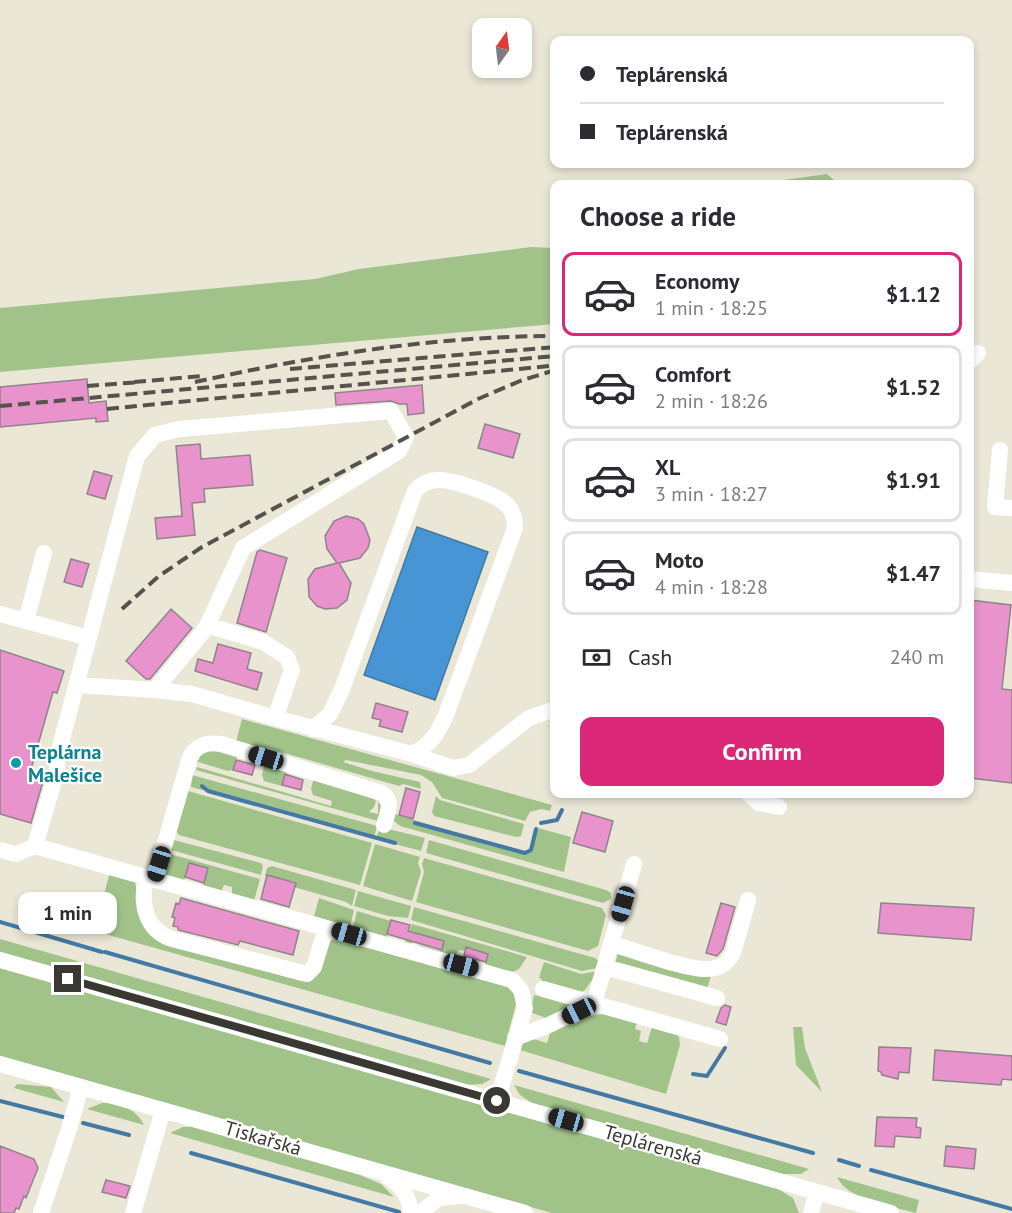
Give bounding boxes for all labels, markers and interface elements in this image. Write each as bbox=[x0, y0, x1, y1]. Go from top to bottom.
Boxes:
north arrow bbox=[472, 18, 532, 78]
map controls bbox=[472, 18, 532, 78]
text: Teplárenská bbox=[616, 60, 728, 88]
text: Teplárenská bbox=[616, 118, 728, 146]
text: Choose a ride bbox=[580, 199, 736, 233]
icon: car bbox=[583, 267, 637, 321]
text: Economy bbox=[655, 267, 739, 295]
text: $1.12 bbox=[886, 280, 941, 308]
text: 1 min · 18:25 bbox=[655, 295, 768, 321]
icon: car bbox=[583, 360, 637, 414]
text: Comfort bbox=[655, 360, 731, 388]
text: $1.52 bbox=[886, 373, 941, 401]
text: 2 min · 18:26 bbox=[655, 388, 768, 414]
icon: car bbox=[583, 453, 637, 507]
text: XL bbox=[655, 453, 680, 481]
text: $1.91 bbox=[886, 466, 941, 494]
text: 3 min · 18:27 bbox=[655, 481, 768, 507]
icon: car bbox=[583, 546, 637, 600]
text: Moto bbox=[655, 546, 704, 574]
text: $1.47 bbox=[886, 559, 941, 587]
text: 4 min · 18:28 bbox=[655, 574, 768, 600]
icon: cash bbox=[580, 641, 613, 674]
text: Cash bbox=[628, 643, 672, 671]
text: 240 m bbox=[890, 644, 944, 670]
button: Confirm bbox=[580, 717, 944, 786]
place label: Teplárna Malešice bbox=[28, 739, 102, 788]
car bbox=[246, 744, 286, 772]
marker: Teplárna Malešice bbox=[9, 756, 23, 770]
car bbox=[145, 844, 173, 884]
car bbox=[609, 884, 637, 924]
callout: 1 min bbox=[19, 892, 118, 934]
text: 1 min bbox=[43, 900, 92, 926]
car bbox=[329, 920, 369, 948]
car bbox=[441, 952, 481, 978]
route end bbox=[54, 965, 81, 992]
car bbox=[559, 995, 599, 1027]
route start bbox=[483, 1087, 510, 1114]
car bbox=[546, 1106, 586, 1134]
street label: Tiskařská bbox=[221, 1115, 305, 1161]
street label: Teplárenská bbox=[601, 1119, 705, 1171]

